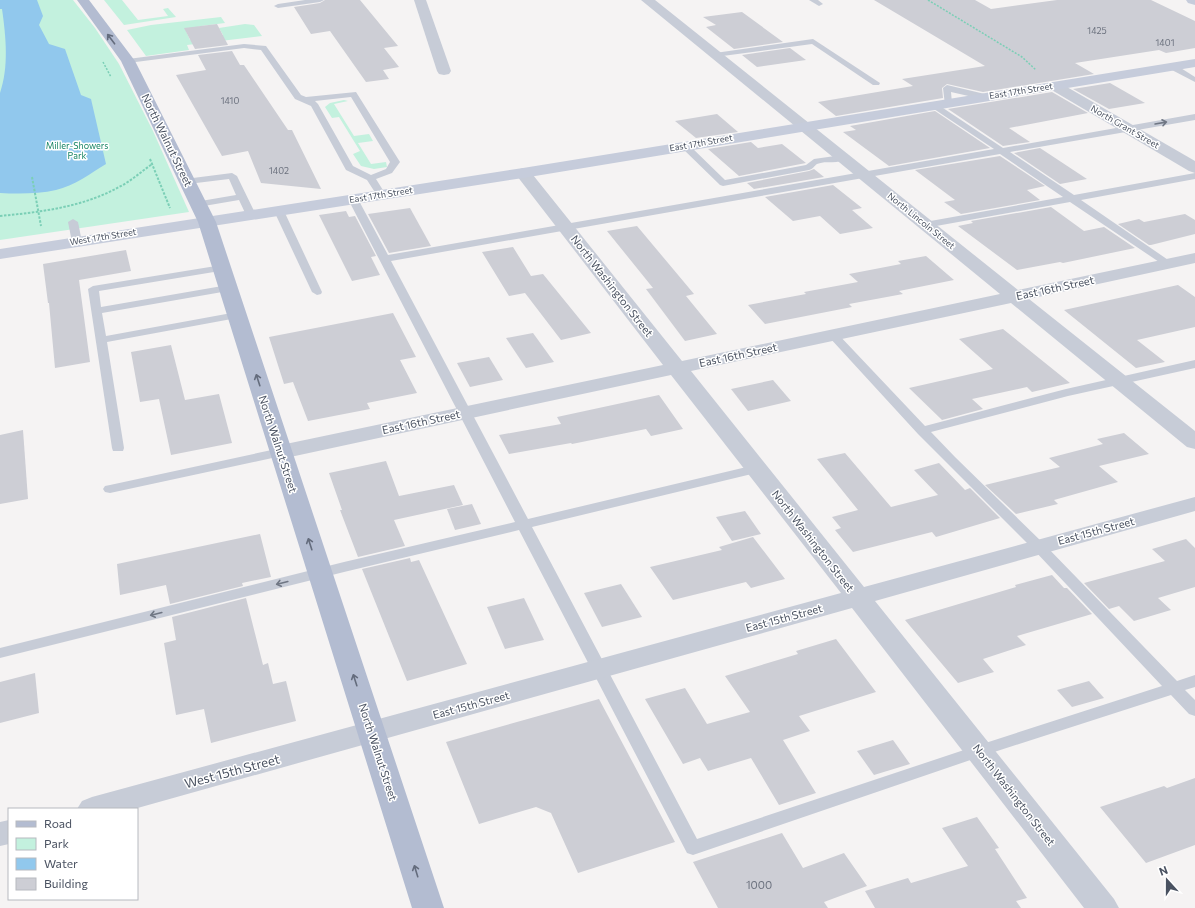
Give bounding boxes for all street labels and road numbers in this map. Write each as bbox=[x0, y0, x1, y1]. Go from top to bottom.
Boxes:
street label: East 17th Street bbox=[988, 80, 1054, 101]
street label: North Walnut Street bbox=[139, 91, 196, 189]
street label: North Grant Street bbox=[1089, 103, 1162, 151]
street label: East 17th Street bbox=[668, 131, 734, 153]
street label: East 17th Street bbox=[348, 184, 414, 205]
street label: North Lincoln Street bbox=[885, 190, 957, 251]
street label: West 17th Street bbox=[69, 226, 137, 247]
street label: North Washington Street bbox=[569, 232, 656, 340]
street label: East 16th Street bbox=[1015, 273, 1095, 302]
street label: East 16th Street bbox=[698, 340, 778, 369]
street label: North Walnut Street bbox=[257, 394, 300, 495]
street label: East 16th Street bbox=[381, 407, 461, 436]
street label: North Washington Street bbox=[770, 487, 857, 595]
street label: East 15th Street bbox=[1056, 514, 1136, 547]
street label: East 15th Street bbox=[744, 601, 824, 634]
street label: East 15th Street bbox=[431, 688, 511, 721]
street label: North Walnut Street bbox=[357, 702, 400, 803]
street label: North Washington Street bbox=[971, 741, 1058, 849]
street label: West 15th Street bbox=[183, 751, 281, 791]

